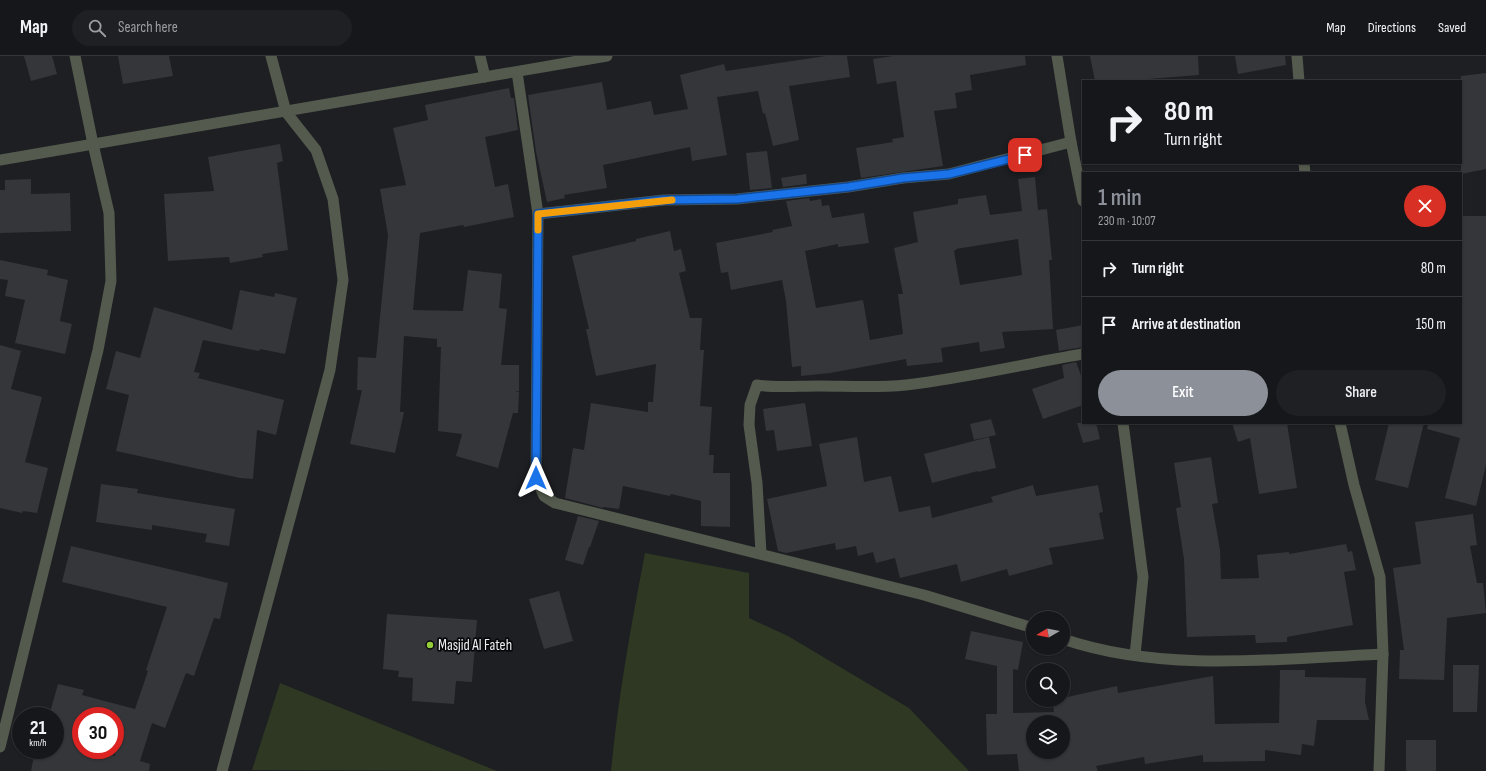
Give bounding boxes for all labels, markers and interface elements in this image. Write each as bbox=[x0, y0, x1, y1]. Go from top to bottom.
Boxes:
search box bbox=[72, 10, 352, 46]
text: Map bbox=[20, 16, 48, 39]
icon: search bbox=[86, 17, 108, 39]
text: Search here bbox=[118, 18, 178, 37]
text: Map bbox=[1326, 19, 1346, 36]
text: Directions bbox=[1368, 19, 1416, 36]
text: Saved bbox=[1438, 19, 1466, 36]
text: 80 m bbox=[1164, 95, 1213, 128]
icon: right bbox=[1098, 96, 1150, 148]
text: Turn right bbox=[1164, 129, 1222, 150]
pin bbox=[1008, 138, 1042, 172]
icon: arrive bbox=[1014, 144, 1036, 166]
text: 1 min bbox=[1098, 183, 1142, 212]
button: close bbox=[1404, 185, 1446, 227]
text: 230 m · 10:07 bbox=[1098, 213, 1155, 229]
icon: right bbox=[1098, 258, 1120, 280]
text: Turn right bbox=[1132, 259, 1184, 278]
text: 80 m bbox=[1421, 259, 1446, 278]
icon: arrive bbox=[1098, 314, 1120, 336]
text: Arrive at destination bbox=[1132, 315, 1241, 334]
text: 150 m bbox=[1416, 315, 1446, 334]
button: Exit bbox=[1098, 370, 1268, 416]
button: Share bbox=[1276, 370, 1446, 416]
position arrow bbox=[515, 457, 557, 499]
north arrow bbox=[1026, 611, 1070, 655]
map controls bbox=[1026, 611, 1070, 759]
place label: Masjid Al Fateh bbox=[438, 636, 512, 655]
marker: Masjid Al Fateh bbox=[425, 640, 435, 650]
button: search bbox=[1026, 663, 1070, 707]
speed limit sign: 30 bbox=[72, 707, 124, 759]
button: layers bbox=[1026, 715, 1070, 759]
text: 21 bbox=[30, 716, 46, 740]
text: km/h bbox=[29, 737, 47, 749]

